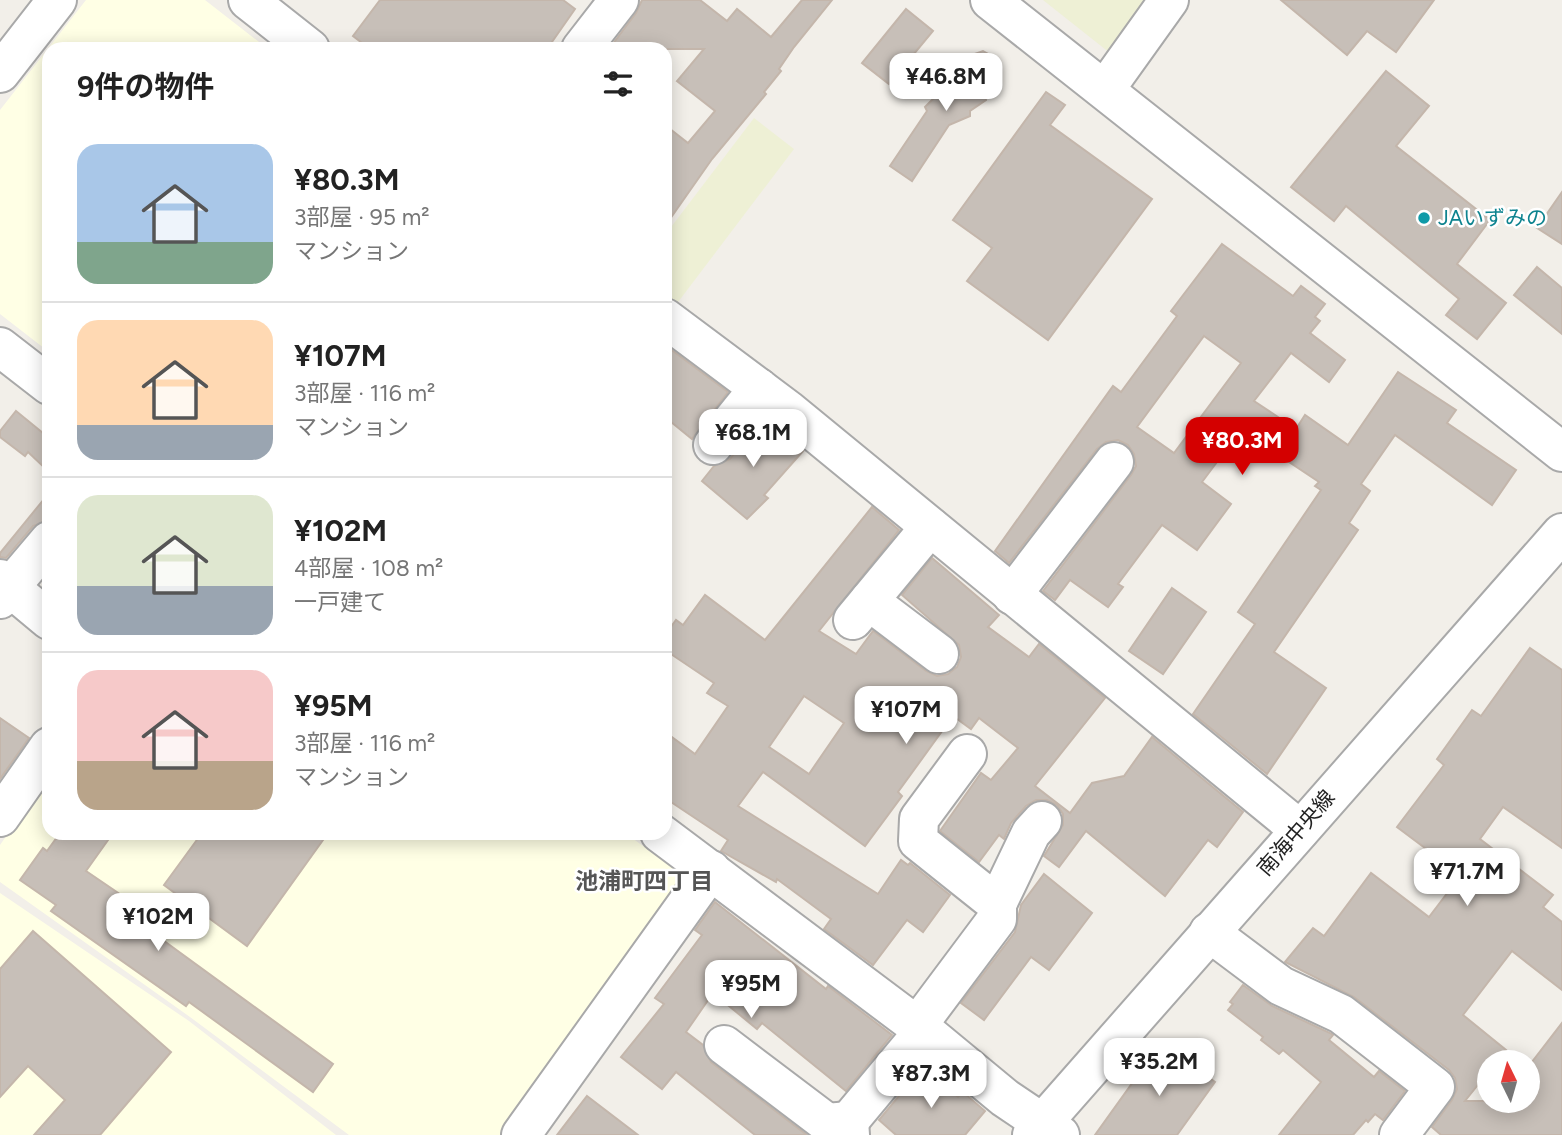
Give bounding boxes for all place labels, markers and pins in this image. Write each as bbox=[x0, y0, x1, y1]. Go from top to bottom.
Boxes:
pin: ¥46.8M bbox=[889, 54, 1003, 113]
place label: JAいずみの bbox=[1438, 205, 1547, 230]
marker: JAいずみの bbox=[1416, 210, 1432, 226]
pin: ¥68.1M bbox=[696, 410, 810, 469]
pin: ¥80.3M bbox=[1185, 418, 1299, 477]
pin: ¥107M bbox=[857, 686, 955, 746]
pin: ¥71.7M bbox=[1410, 848, 1524, 908]
pin: ¥102M bbox=[109, 894, 207, 953]
pin: ¥95M bbox=[710, 960, 792, 1020]
pin: ¥35.2M bbox=[1102, 1038, 1216, 1098]
pin: ¥87.3M bbox=[874, 1050, 988, 1110]

